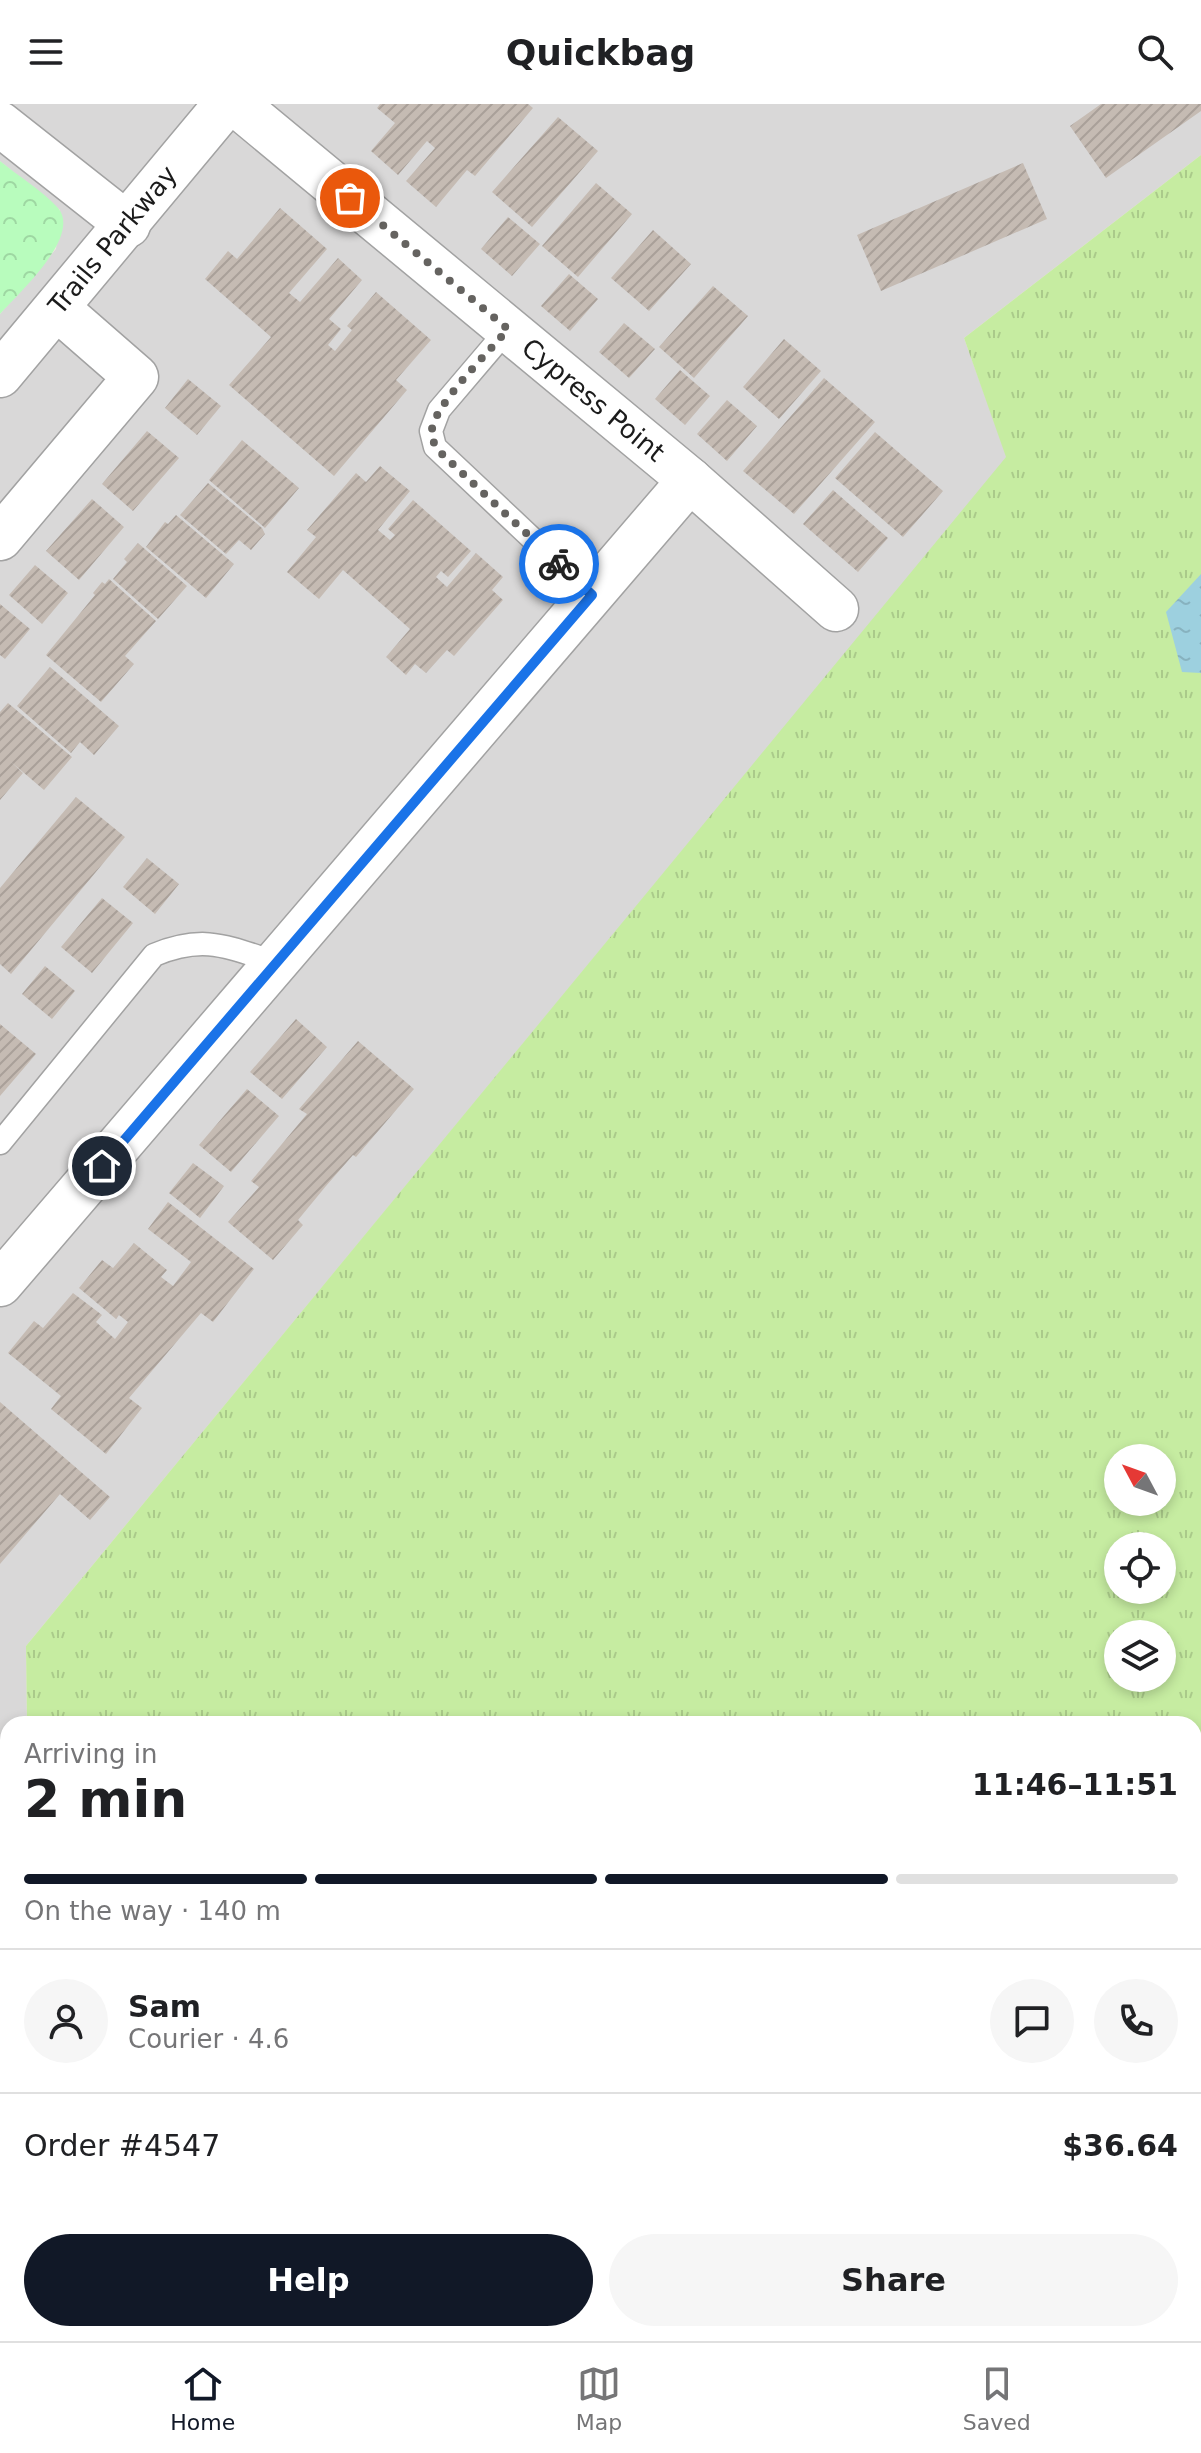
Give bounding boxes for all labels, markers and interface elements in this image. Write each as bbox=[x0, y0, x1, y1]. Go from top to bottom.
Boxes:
icon: menu bbox=[24, 30, 68, 74]
icon: search bbox=[1133, 30, 1177, 74]
text: Quickbag bbox=[506, 32, 695, 73]
street label: Trails Parkway bbox=[42, 160, 183, 321]
pin bbox=[316, 164, 384, 232]
icon: bag bbox=[328, 176, 372, 220]
street label: Cypress Point bbox=[516, 332, 671, 468]
courier bbox=[519, 524, 599, 604]
icon: bike bbox=[537, 542, 581, 586]
pin bbox=[68, 1132, 136, 1200]
icon: home bbox=[80, 1144, 124, 1188]
north arrow bbox=[1104, 1444, 1176, 1516]
map controls bbox=[1104, 1444, 1176, 1692]
button: locate bbox=[1104, 1532, 1176, 1604]
button: layers bbox=[1104, 1620, 1176, 1692]
text: Arriving in bbox=[24, 1739, 158, 1769]
text: 11:46–11:51 bbox=[972, 1767, 1178, 1802]
text: 2 min bbox=[24, 1769, 187, 1829]
text: On the way · 140 m bbox=[24, 1896, 281, 1926]
button: person bbox=[24, 1979, 108, 2063]
button: chat bbox=[990, 1979, 1074, 2063]
button: phone bbox=[1094, 1979, 1178, 2063]
text: Sam bbox=[128, 1989, 201, 2024]
text: Courier · 4.6 bbox=[128, 2024, 289, 2054]
text: Order #4547 bbox=[24, 2128, 220, 2163]
text: $36.64 bbox=[1062, 2128, 1178, 2163]
button: Help bbox=[24, 2234, 593, 2326]
button: Share bbox=[609, 2234, 1178, 2326]
tab: Home bbox=[170, 2362, 235, 2435]
tab: Map bbox=[576, 2362, 622, 2435]
tab: Saved bbox=[963, 2362, 1031, 2435]

